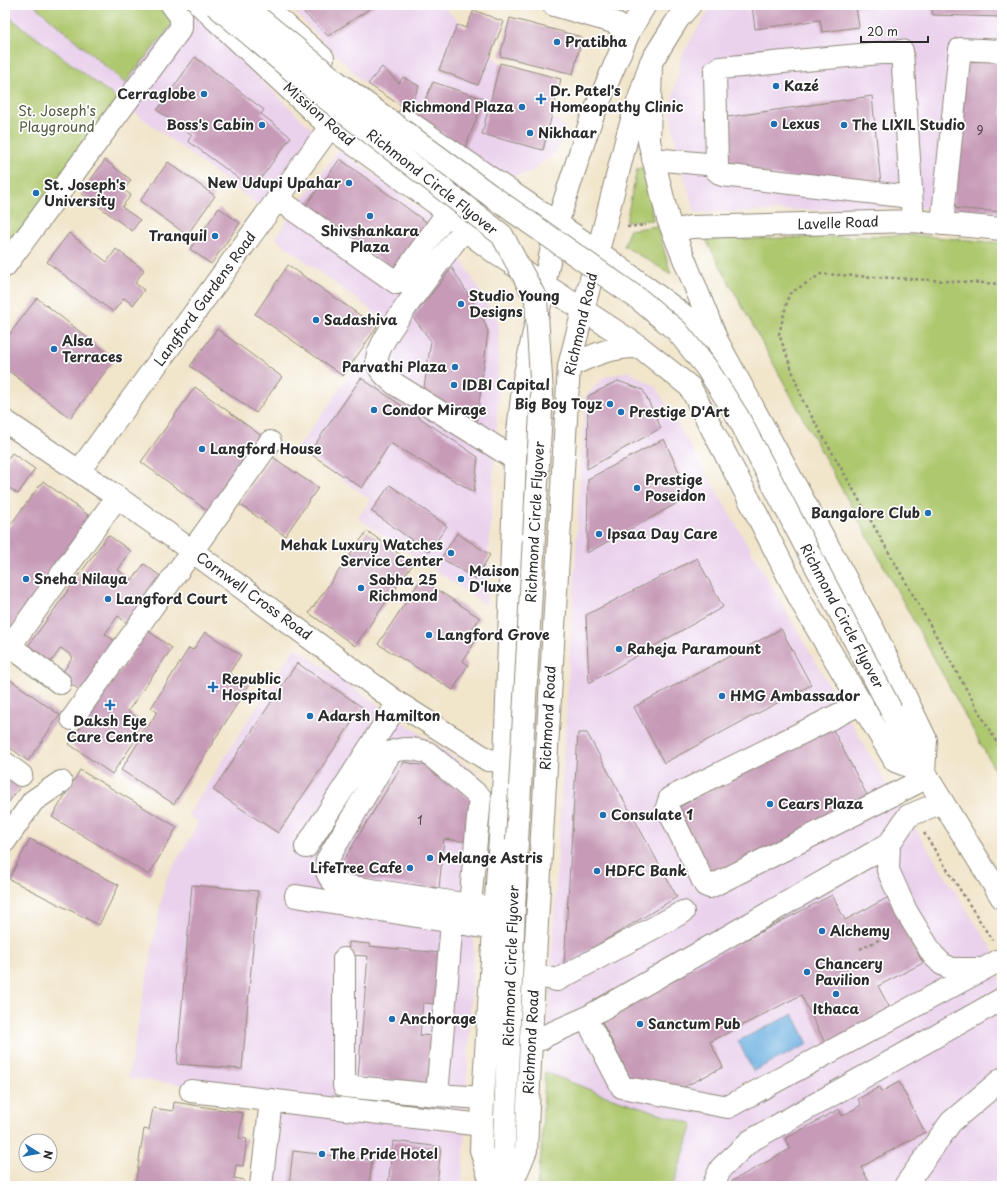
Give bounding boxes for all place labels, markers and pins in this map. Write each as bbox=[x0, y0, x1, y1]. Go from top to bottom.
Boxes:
place label: Pratibha bbox=[565, 31, 628, 52]
marker: Pratibha bbox=[552, 37, 562, 47]
place label: Kazé bbox=[784, 75, 819, 96]
place label: Dr. Patel's Homeopathy Clinic bbox=[550, 80, 684, 117]
marker: Kazé bbox=[771, 81, 781, 91]
place label: Cerraglobe bbox=[117, 83, 196, 104]
marker: Cerraglobe bbox=[199, 89, 209, 99]
marker: Dr. Patel's Homeopathy Clinic bbox=[535, 93, 547, 105]
place label: Richmond Plaza bbox=[402, 96, 514, 117]
marker: Richmond Plaza bbox=[517, 102, 527, 112]
place label: Lexus bbox=[782, 113, 820, 134]
place label: Boss's Cabin bbox=[166, 114, 254, 135]
place label: The LIXIL Studio bbox=[852, 114, 965, 135]
marker: Lexus bbox=[769, 119, 779, 129]
marker: Boss's Cabin bbox=[257, 120, 267, 130]
marker: The LIXIL Studio bbox=[839, 120, 849, 130]
place label: Nikhaar bbox=[538, 122, 598, 143]
marker: Nikhaar bbox=[525, 128, 535, 138]
place label: New Udupi Upahar bbox=[208, 172, 342, 193]
place label: St. Joseph's University bbox=[44, 174, 126, 211]
marker: New Udupi Upahar bbox=[344, 178, 354, 188]
marker: St. Joseph's University bbox=[31, 188, 41, 198]
marker: Shivshankara Plaza bbox=[365, 211, 375, 221]
place label: Shivshankara Plaza bbox=[321, 220, 420, 257]
place label: Tranquil bbox=[149, 225, 207, 246]
marker: Tranquil bbox=[210, 231, 220, 241]
place label: Studio Young Designs bbox=[469, 285, 560, 322]
marker: Studio Young Designs bbox=[456, 299, 466, 309]
place label: Sadashiva bbox=[324, 309, 398, 330]
marker: Sadashiva bbox=[311, 315, 321, 325]
place label: Alsa Terraces bbox=[62, 330, 123, 367]
marker: Alsa Terraces bbox=[49, 344, 59, 354]
place label: Parvathi Plaza bbox=[342, 356, 447, 377]
marker: Parvathi Plaza bbox=[450, 362, 460, 372]
place label: IDBI Capital bbox=[462, 374, 550, 395]
marker: IDBI Capital bbox=[449, 380, 459, 390]
place label: Big Boy Toyz bbox=[514, 393, 602, 414]
place label: Condor Mirage bbox=[382, 399, 487, 420]
marker: Big Boy Toyz bbox=[605, 399, 615, 409]
place label: Prestige D'Art bbox=[629, 401, 730, 422]
marker: Condor Mirage bbox=[369, 405, 379, 415]
marker: Prestige D'Art bbox=[616, 407, 626, 417]
place label: Langford House bbox=[210, 438, 322, 459]
marker: Langford House bbox=[197, 444, 207, 454]
place label: Prestige Poseidon bbox=[645, 469, 706, 506]
marker: Prestige Poseidon bbox=[632, 483, 642, 493]
place label: Bangalore Club bbox=[811, 502, 920, 523]
marker: Bangalore Club bbox=[923, 508, 933, 518]
place label: Ipsaa Day Care bbox=[607, 523, 718, 544]
marker: Ipsaa Day Care bbox=[594, 529, 604, 539]
place label: Mehak Luxury Watches Service Center bbox=[280, 534, 444, 571]
marker: Mehak Luxury Watches Service Center bbox=[446, 548, 456, 558]
place label: Maison D'luxe bbox=[469, 560, 519, 597]
place label: Sneha Nilaya bbox=[34, 568, 128, 589]
place label: Sobha 25 Richmond bbox=[369, 569, 438, 606]
marker: Sneha Nilaya bbox=[21, 574, 31, 584]
marker: Maison D'luxe bbox=[456, 574, 466, 584]
marker: Sobha 25 Richmond bbox=[356, 583, 366, 593]
place label: Langford Court bbox=[116, 588, 228, 609]
marker: Langford Court bbox=[103, 594, 113, 604]
place label: Langford Grove bbox=[437, 624, 550, 645]
marker: Langford Grove bbox=[424, 630, 434, 640]
place label: Raheja Paramount bbox=[627, 638, 762, 659]
marker: Raheja Paramount bbox=[614, 644, 624, 654]
place label: Republic Hospital bbox=[222, 668, 282, 705]
marker: Republic Hospital bbox=[207, 681, 219, 693]
place label: HMG Ambassador bbox=[730, 685, 861, 706]
marker: HMG Ambassador bbox=[717, 691, 727, 701]
marker: Daksh Eye Care Centre bbox=[104, 699, 116, 711]
place label: Adarsh Hamilton bbox=[318, 705, 440, 726]
place label: Daksh Eye Care Centre bbox=[67, 710, 154, 747]
marker: Adarsh Hamilton bbox=[305, 711, 315, 721]
place label: Cears Plaza bbox=[778, 793, 864, 814]
marker: Cears Plaza bbox=[765, 799, 775, 809]
place label: Consulate 1 bbox=[611, 804, 693, 825]
marker: Consulate 1 bbox=[598, 810, 608, 820]
place label: Melange Astris bbox=[438, 847, 543, 868]
marker: Melange Astris bbox=[425, 853, 435, 863]
place label: LifeTree Cafe bbox=[310, 857, 402, 878]
place label: HDFC Bank bbox=[605, 860, 687, 881]
marker: LifeTree Cafe bbox=[405, 863, 415, 873]
marker: HDFC Bank bbox=[592, 866, 602, 876]
place label: Alchemy bbox=[830, 920, 890, 941]
marker: Alchemy bbox=[817, 926, 827, 936]
place label: Chancery Pavilion bbox=[815, 953, 883, 990]
marker: Chancery Pavilion bbox=[802, 967, 812, 977]
marker: Ithaca bbox=[831, 989, 841, 999]
place label: Ithaca bbox=[813, 998, 860, 1019]
place label: Anchorage bbox=[400, 1008, 477, 1029]
place label: Sanctum Pub bbox=[648, 1013, 741, 1034]
marker: Anchorage bbox=[387, 1014, 397, 1024]
marker: Sanctum Pub bbox=[635, 1019, 645, 1029]
place label: The Pride Hotel bbox=[330, 1143, 438, 1164]
marker: The Pride Hotel bbox=[317, 1149, 327, 1159]

